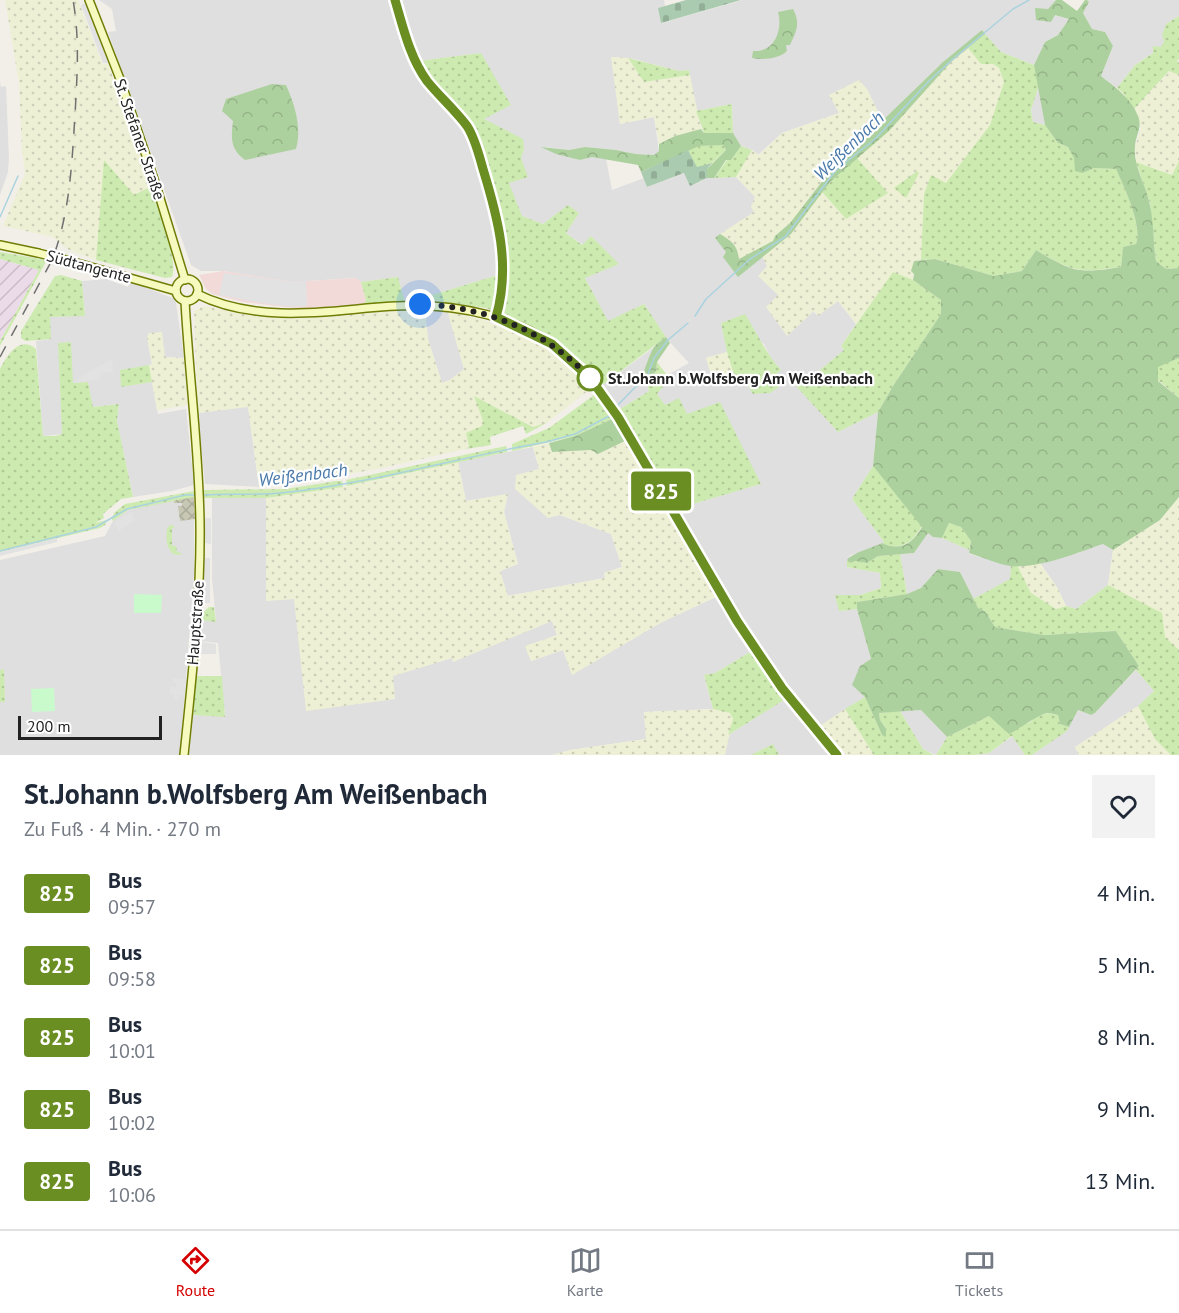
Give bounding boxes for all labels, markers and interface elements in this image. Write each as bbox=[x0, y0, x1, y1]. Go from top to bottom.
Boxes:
street label: St. Stefaner Straße bbox=[110, 76, 170, 202]
water label: Weißenbach bbox=[808, 106, 889, 185]
street label: Südtangente bbox=[45, 245, 133, 287]
your location bbox=[405, 289, 435, 319]
marker: St.Johann b.Wolfsberg Am Weißenbach bbox=[577, 365, 603, 391]
place label: St.Johann b.Wolfsberg Am Weißenbach bbox=[608, 368, 873, 388]
water label: Weißenbach bbox=[257, 458, 349, 491]
line badge: 825 bbox=[626, 472, 696, 510]
text: 825 bbox=[643, 478, 679, 505]
street label: Hauptstraße bbox=[182, 580, 208, 666]
scale bar bbox=[18, 713, 162, 740]
text: 200 m bbox=[27, 716, 70, 736]
text: St.Johann b.Wolfsberg Am Weißenbach bbox=[24, 775, 488, 812]
button: heart bbox=[1092, 775, 1155, 838]
text: Zu Fuß · 4 Min. · 270 m bbox=[24, 816, 221, 842]
text: Bus bbox=[108, 866, 142, 894]
text: 4 Min. bbox=[1097, 879, 1155, 907]
text: 825 bbox=[39, 880, 75, 907]
text: 09:57 bbox=[108, 894, 156, 920]
text: Bus bbox=[108, 938, 142, 966]
text: 5 Min. bbox=[1097, 951, 1155, 979]
text: 825 bbox=[39, 952, 75, 979]
text: 09:58 bbox=[108, 966, 156, 992]
text: Bus bbox=[108, 1010, 142, 1038]
text: 8 Min. bbox=[1097, 1023, 1155, 1051]
text: 825 bbox=[39, 1024, 75, 1051]
text: 10:01 bbox=[108, 1038, 156, 1064]
text: Bus bbox=[108, 1082, 142, 1110]
text: 9 Min. bbox=[1097, 1095, 1155, 1123]
text: 825 bbox=[39, 1096, 75, 1123]
text: 10:02 bbox=[108, 1110, 156, 1136]
text: Bus bbox=[108, 1154, 142, 1182]
text: 13 Min. bbox=[1085, 1167, 1155, 1195]
text: 825 bbox=[39, 1168, 75, 1195]
text: 10:06 bbox=[108, 1182, 156, 1208]
tab: Route bbox=[176, 1244, 215, 1300]
tab: Karte bbox=[567, 1244, 603, 1300]
tab: Tickets bbox=[955, 1244, 1003, 1300]

